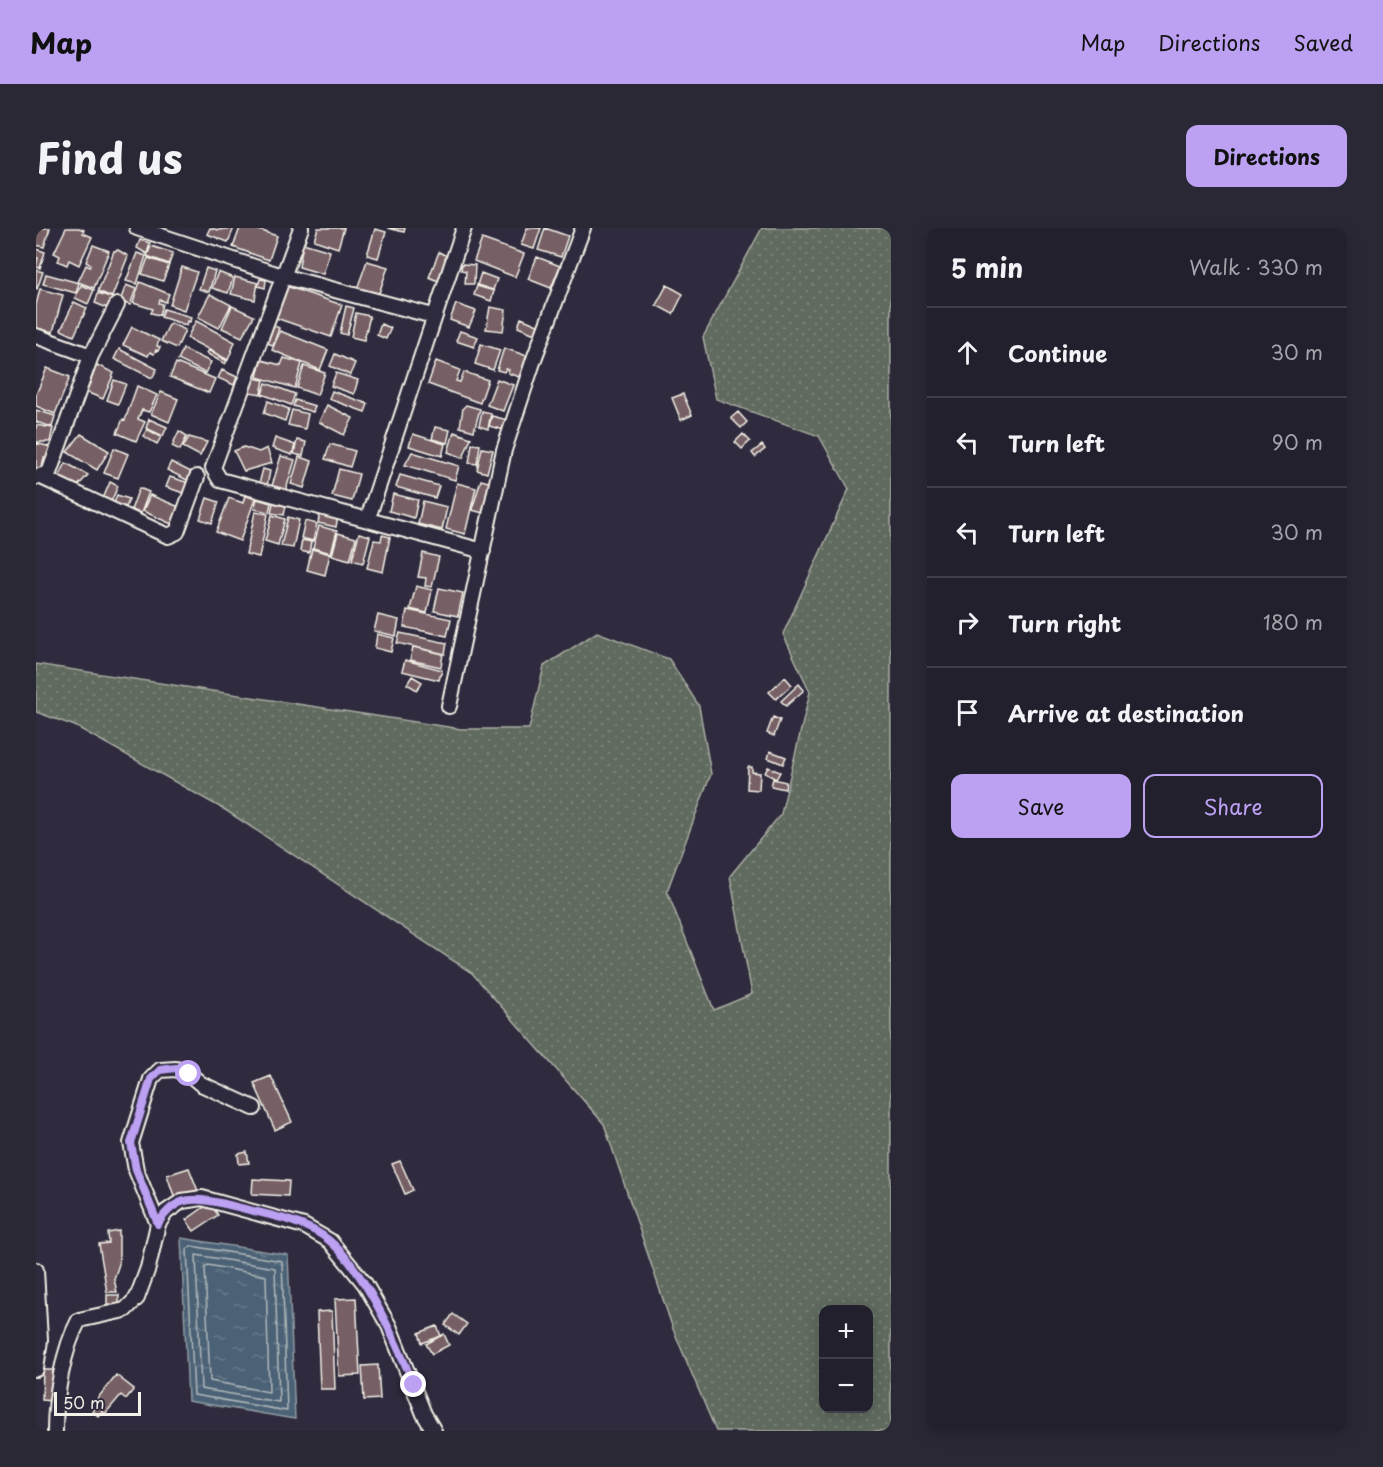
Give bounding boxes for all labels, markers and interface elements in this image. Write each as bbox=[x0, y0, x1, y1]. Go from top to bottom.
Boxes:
text: Map bbox=[30, 21, 92, 64]
text: Map bbox=[1080, 26, 1125, 58]
text: Directions bbox=[1158, 26, 1260, 58]
text: Saved bbox=[1293, 26, 1353, 58]
text: Find us bbox=[36, 125, 183, 188]
button: Directions bbox=[1186, 125, 1347, 187]
text: 5 min bbox=[951, 248, 1023, 287]
text: Walk · 330 m bbox=[1189, 252, 1323, 282]
icon: ahead bbox=[951, 336, 984, 369]
text: Continue bbox=[1008, 336, 1107, 369]
text: 30 m bbox=[1270, 337, 1323, 367]
icon: left bbox=[951, 426, 984, 459]
text: Turn left bbox=[1008, 426, 1105, 459]
text: 90 m bbox=[1272, 427, 1323, 457]
icon: left bbox=[951, 516, 984, 549]
text: Turn left bbox=[1008, 516, 1105, 549]
text: 30 m bbox=[1270, 517, 1323, 547]
icon: right bbox=[951, 606, 984, 639]
text: Turn right bbox=[1008, 606, 1121, 639]
text: 180 m bbox=[1263, 607, 1323, 637]
icon: arrive bbox=[951, 696, 984, 729]
text: Arrive at destination bbox=[1008, 696, 1244, 729]
button: Save bbox=[951, 774, 1131, 838]
button: Share bbox=[1143, 774, 1323, 838]
route start bbox=[175, 1060, 201, 1086]
map controls bbox=[819, 1305, 873, 1413]
button: + bbox=[819, 1305, 873, 1359]
button: − bbox=[819, 1359, 873, 1413]
route end bbox=[400, 1371, 426, 1397]
scale bar bbox=[54, 1389, 141, 1416]
text: 50 m bbox=[63, 1390, 104, 1414]

